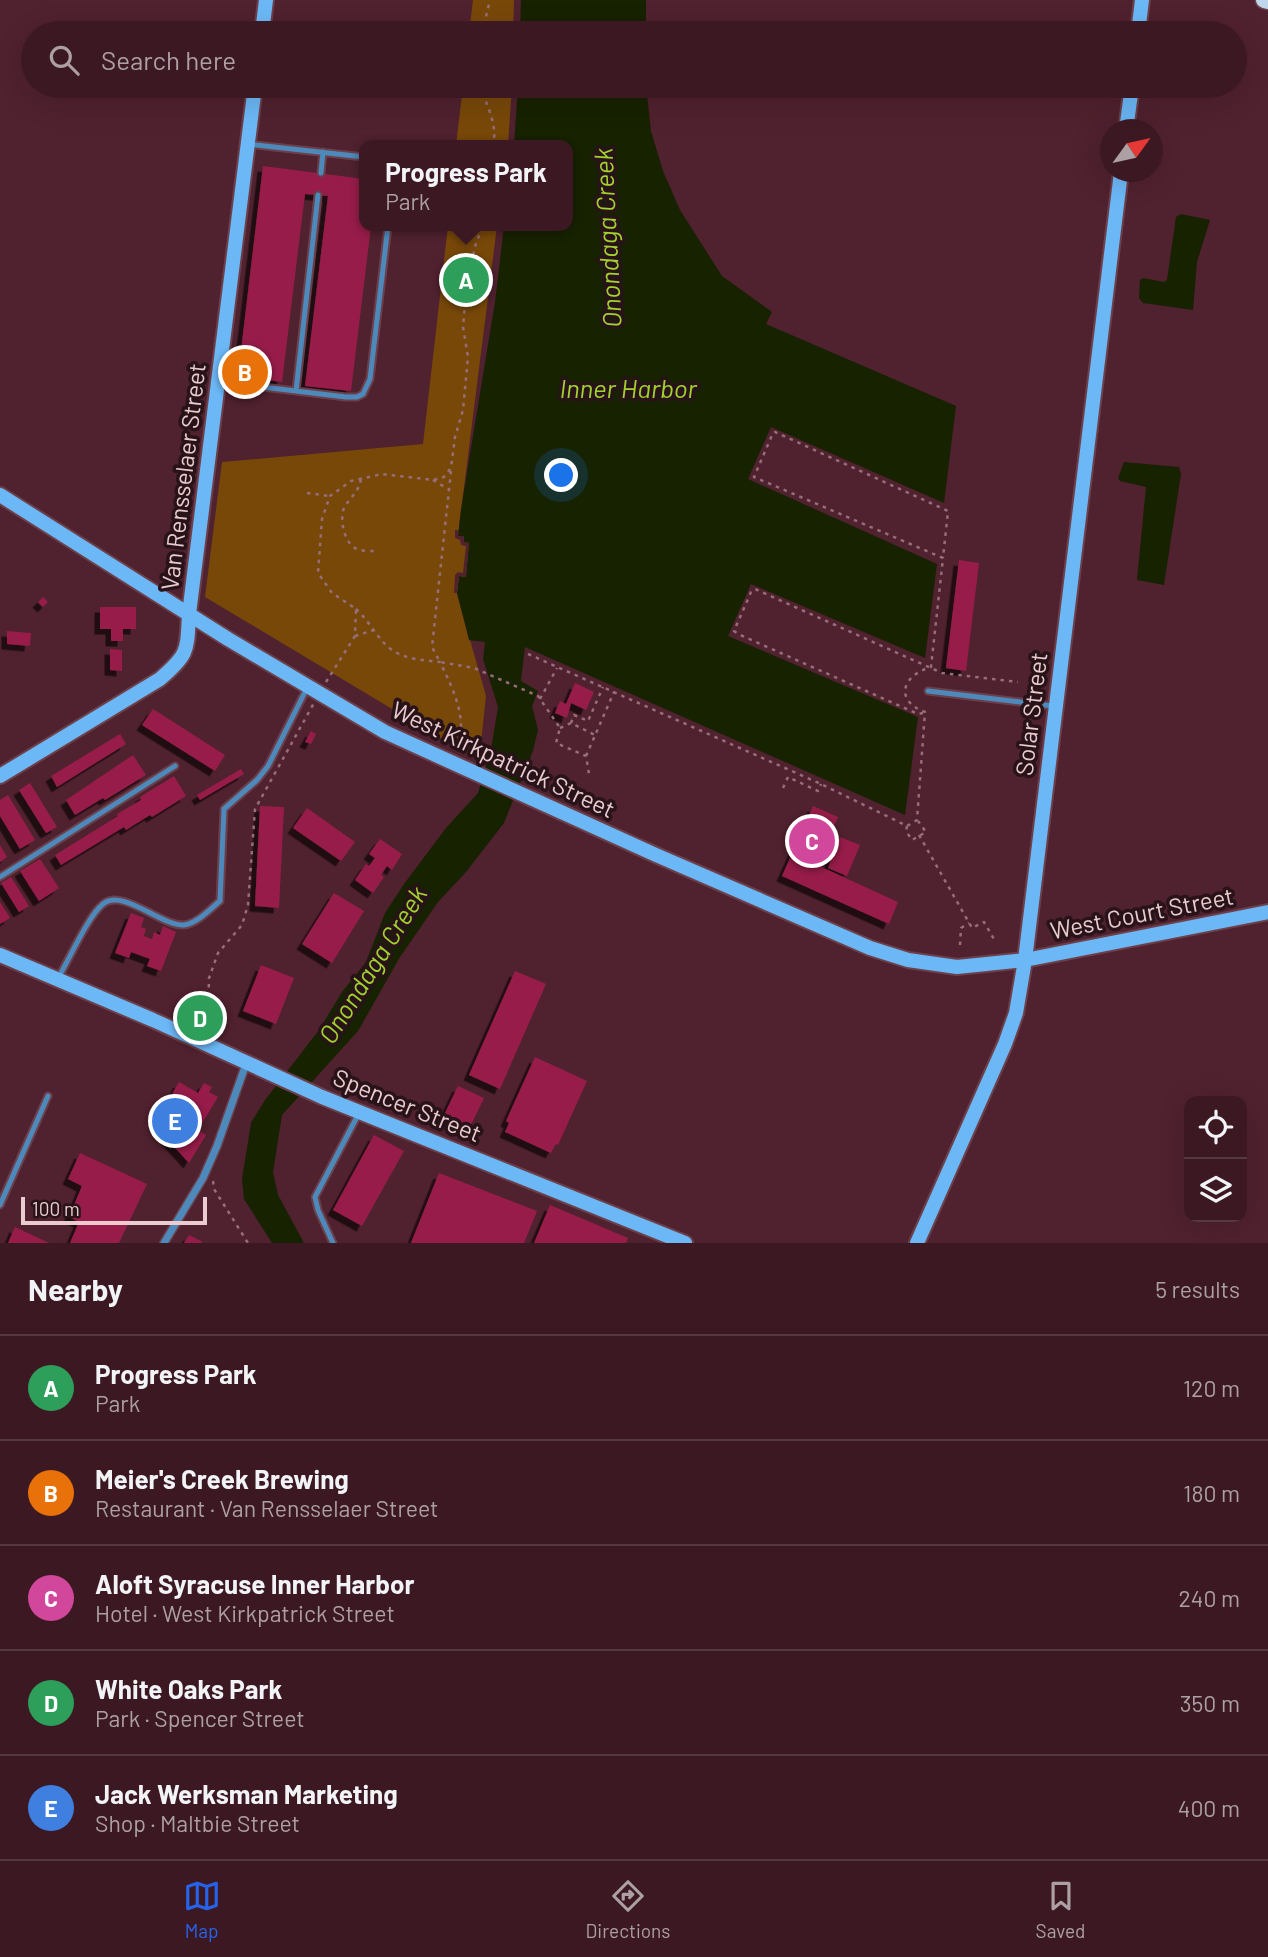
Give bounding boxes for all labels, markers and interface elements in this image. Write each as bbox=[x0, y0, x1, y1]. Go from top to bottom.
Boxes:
search box bbox=[21, 21, 1247, 98]
icon: search bbox=[45, 41, 83, 79]
text: Search here bbox=[101, 44, 236, 75]
north arrow bbox=[1100, 119, 1163, 182]
popup bbox=[359, 140, 573, 231]
water label: Onondaga Creek bbox=[586, 147, 627, 329]
text: Progress Park bbox=[385, 156, 547, 187]
text: Park bbox=[385, 187, 430, 215]
pin: A bbox=[443, 254, 489, 306]
pin: B bbox=[222, 346, 268, 398]
street label: Van Rensselaer Street bbox=[154, 362, 211, 592]
water label: Inner Harbor bbox=[559, 372, 697, 403]
your location bbox=[544, 458, 578, 492]
street label: Solar Street bbox=[1009, 651, 1052, 777]
street label: West Kirkpatrick Street bbox=[387, 694, 620, 823]
pin: C bbox=[789, 815, 835, 867]
water label: Onondaga Creek bbox=[311, 879, 433, 1049]
street label: West Court Street bbox=[1048, 881, 1236, 945]
pin: D bbox=[177, 992, 223, 1044]
street label: Spencer Street bbox=[329, 1062, 486, 1147]
pin: E bbox=[152, 1095, 198, 1147]
map controls bbox=[1184, 1096, 1247, 1222]
button: locate bbox=[1184, 1096, 1247, 1159]
button: layers bbox=[1184, 1159, 1247, 1222]
scale bar bbox=[21, 1194, 206, 1226]
text: 100 m bbox=[32, 1197, 80, 1220]
text: Nearby bbox=[28, 1271, 123, 1307]
text: 5 results bbox=[1155, 1275, 1240, 1303]
text: Progress Park bbox=[95, 1358, 257, 1389]
text: A bbox=[43, 1374, 59, 1402]
text: 120 m bbox=[1183, 1374, 1240, 1402]
text: Park bbox=[95, 1389, 140, 1417]
text: Meier's Creek Brewing bbox=[95, 1463, 349, 1494]
text: B bbox=[44, 1479, 58, 1507]
text: 180 m bbox=[1183, 1479, 1240, 1507]
text: Restaurant · Van Rensselaer Street bbox=[95, 1494, 438, 1522]
text: Aloft Syracuse Inner Harbor bbox=[95, 1568, 414, 1599]
text: C bbox=[44, 1584, 58, 1612]
text: 240 m bbox=[1178, 1584, 1240, 1612]
text: Hotel · West Kirkpatrick Street bbox=[95, 1599, 395, 1627]
text: White Oaks Park bbox=[95, 1673, 282, 1704]
text: D bbox=[44, 1689, 58, 1717]
text: 350 m bbox=[1180, 1689, 1240, 1717]
text: Park · Spencer Street bbox=[95, 1704, 305, 1732]
text: Jack Werksman Marketing bbox=[95, 1778, 398, 1809]
text: E bbox=[44, 1794, 58, 1822]
text: 400 m bbox=[1178, 1794, 1240, 1822]
text: Shop · Maltbie Street bbox=[95, 1809, 300, 1837]
tab: Map bbox=[183, 1877, 221, 1942]
tab: Directions bbox=[586, 1877, 671, 1942]
tab: Saved bbox=[1036, 1877, 1085, 1942]

